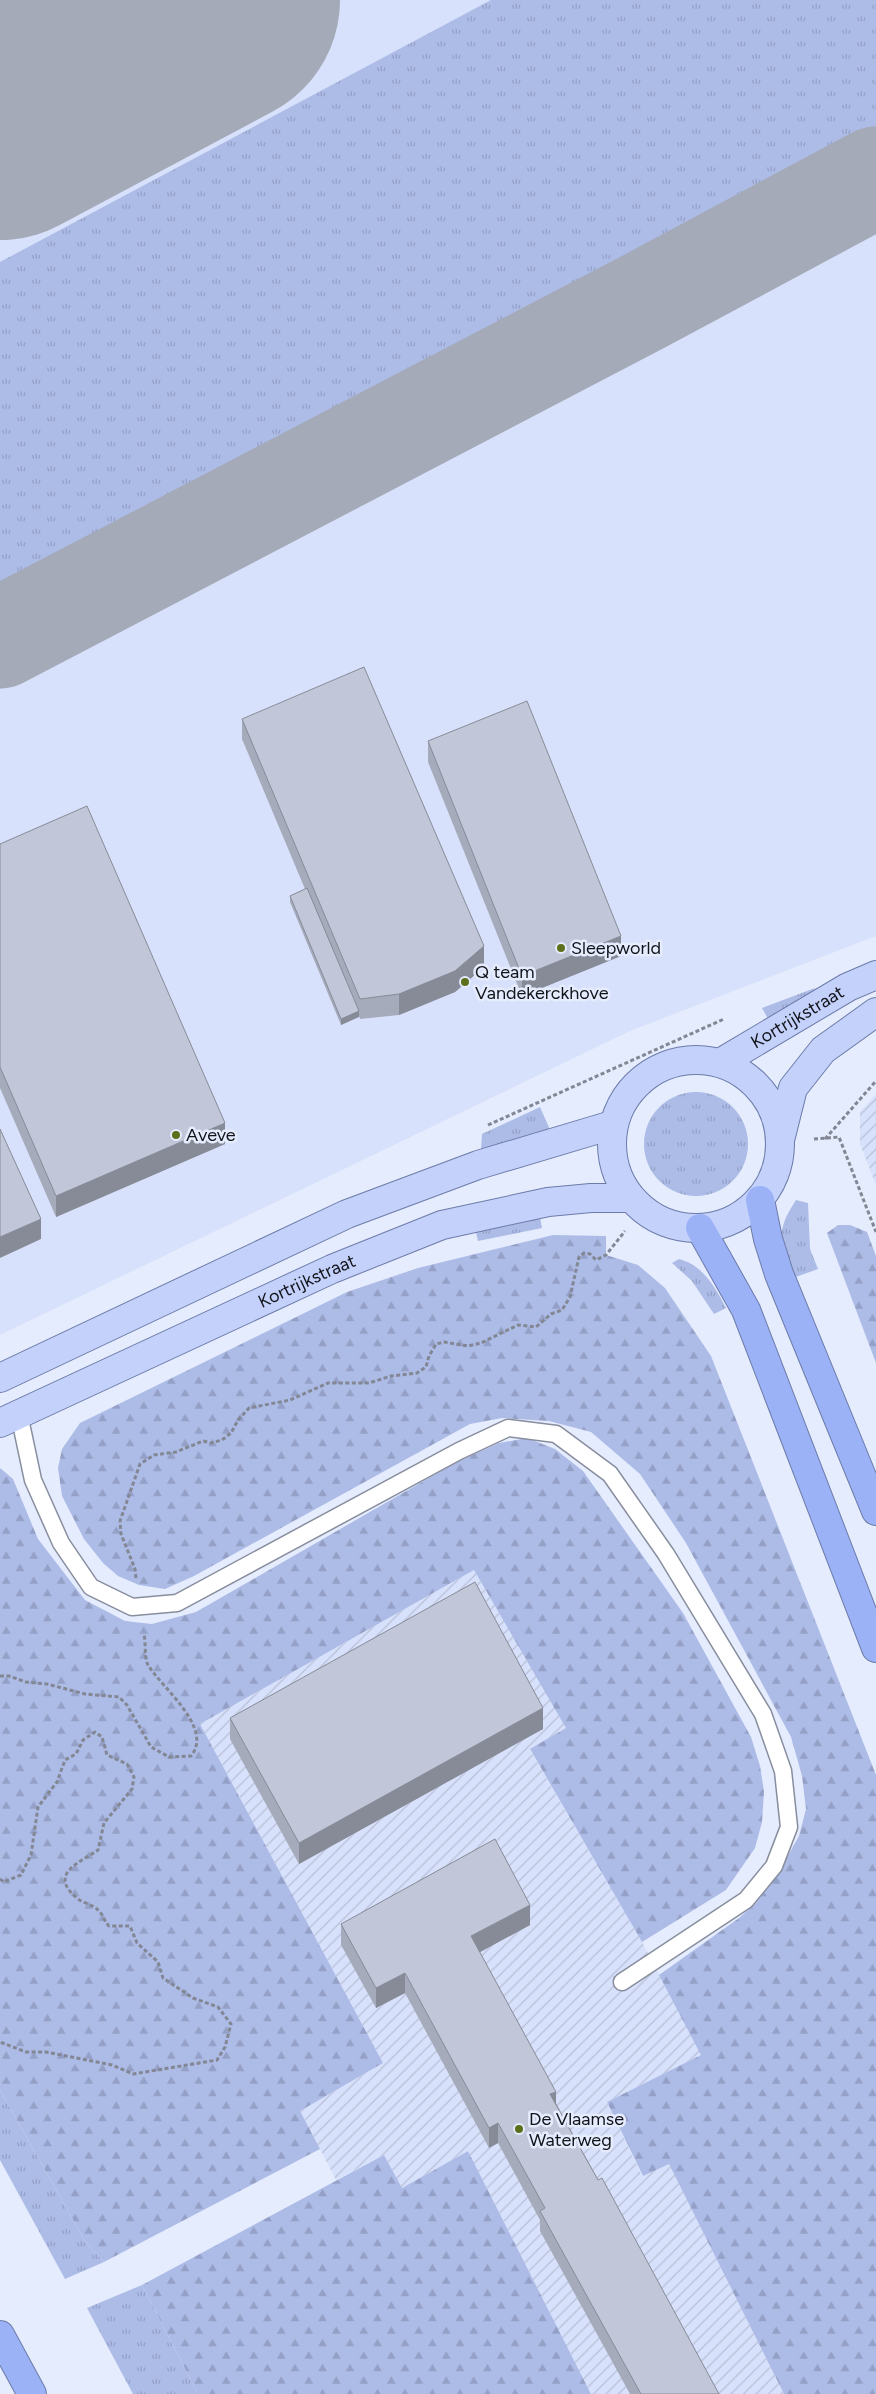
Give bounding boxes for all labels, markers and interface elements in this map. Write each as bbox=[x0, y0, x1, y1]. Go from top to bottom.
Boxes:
place label: Sleepworld bbox=[571, 937, 661, 959]
marker: Sleepworld bbox=[555, 942, 567, 954]
place label: Q team Vandekerckhove bbox=[475, 961, 609, 1004]
marker: Q team Vandekerckhove bbox=[459, 976, 471, 988]
street label: Kortrijkstraat bbox=[747, 981, 848, 1053]
place label: Aveve bbox=[186, 1124, 236, 1146]
marker: Aveve bbox=[170, 1129, 182, 1141]
street label: Kortrijkstraat bbox=[255, 1250, 359, 1313]
place label: De Vlaamse Waterweg bbox=[529, 2108, 624, 2151]
marker: De Vlaamse Waterweg bbox=[513, 2123, 525, 2135]

